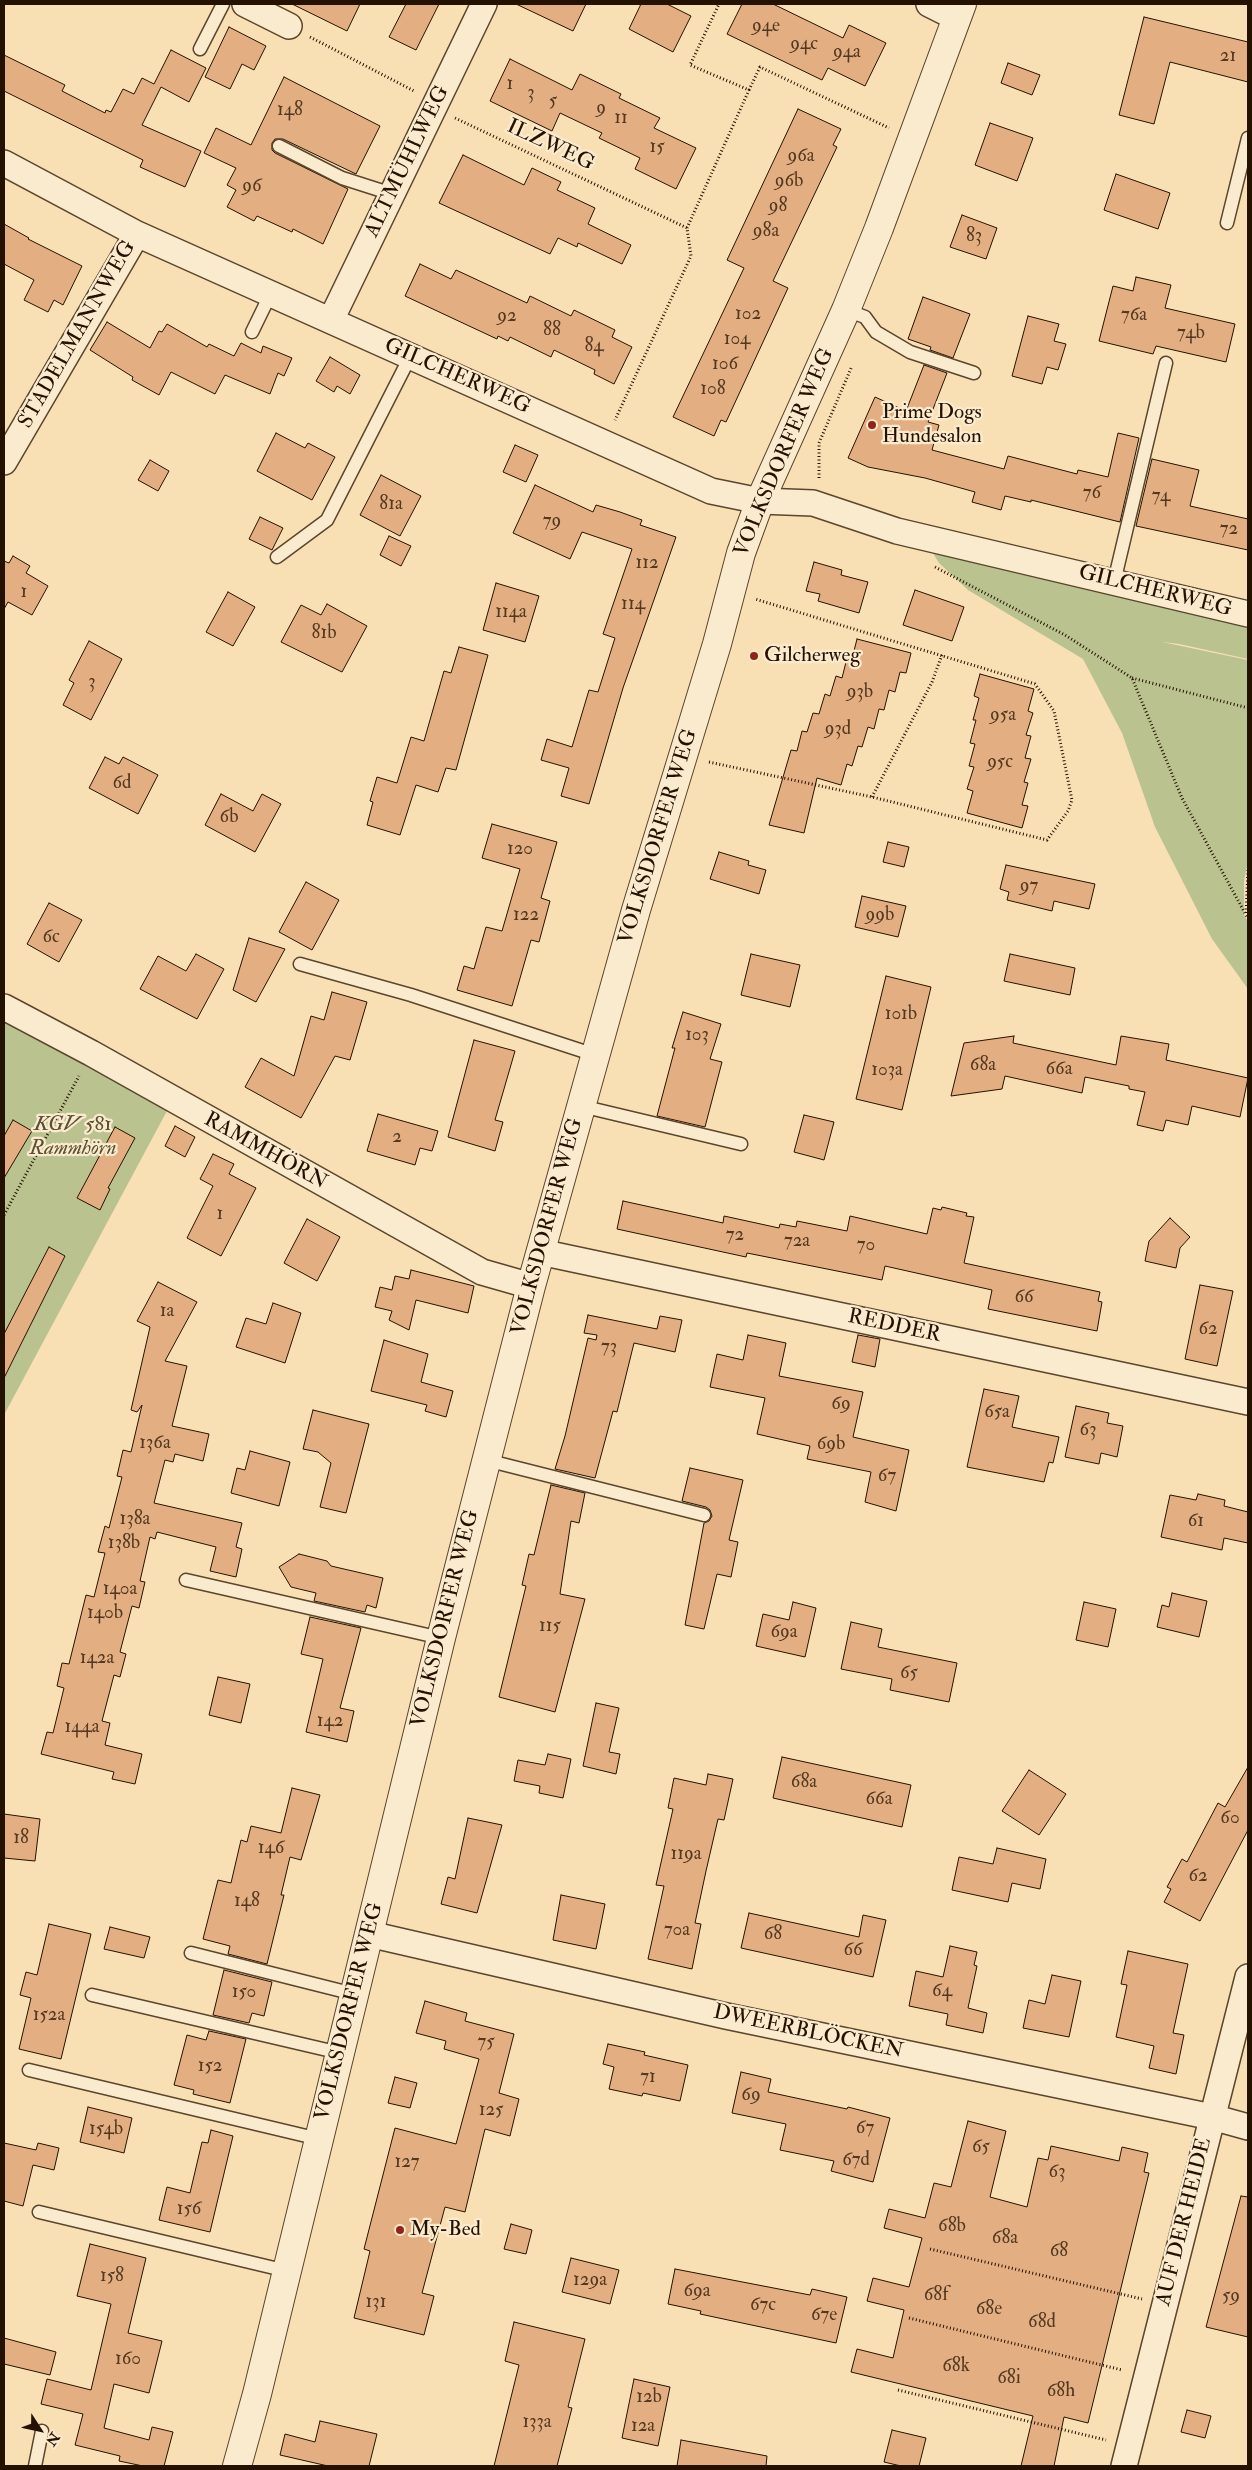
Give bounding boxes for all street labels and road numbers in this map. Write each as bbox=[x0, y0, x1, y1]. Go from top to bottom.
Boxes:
street label: ALTMÜHLWEG bbox=[360, 82, 456, 242]
street label: ILZWEG bbox=[502, 115, 598, 177]
street label: STADELMANNWEG bbox=[14, 237, 142, 433]
street label: GILCHERWEG bbox=[380, 334, 534, 420]
street label: VOLKSDORFER WEG bbox=[730, 345, 840, 561]
street label: GILCHERWEG bbox=[1076, 561, 1234, 623]
street label: VOLKSDORFER WEG bbox=[614, 726, 704, 948]
street label: RAMMHÖRN bbox=[199, 1108, 331, 1196]
street label: VOLKSDORFER WEG bbox=[507, 1116, 589, 1338]
street label: REDDER bbox=[845, 1305, 943, 1349]
street label: VOLKSDORFER WEG bbox=[407, 1507, 485, 1731]
street label: VOLKSDORFER WEG bbox=[311, 1900, 389, 2124]
street label: DWEERBLÖCKEN bbox=[711, 2001, 905, 2065]
street label: AUF DER HEIDE bbox=[1152, 2135, 1218, 2309]

